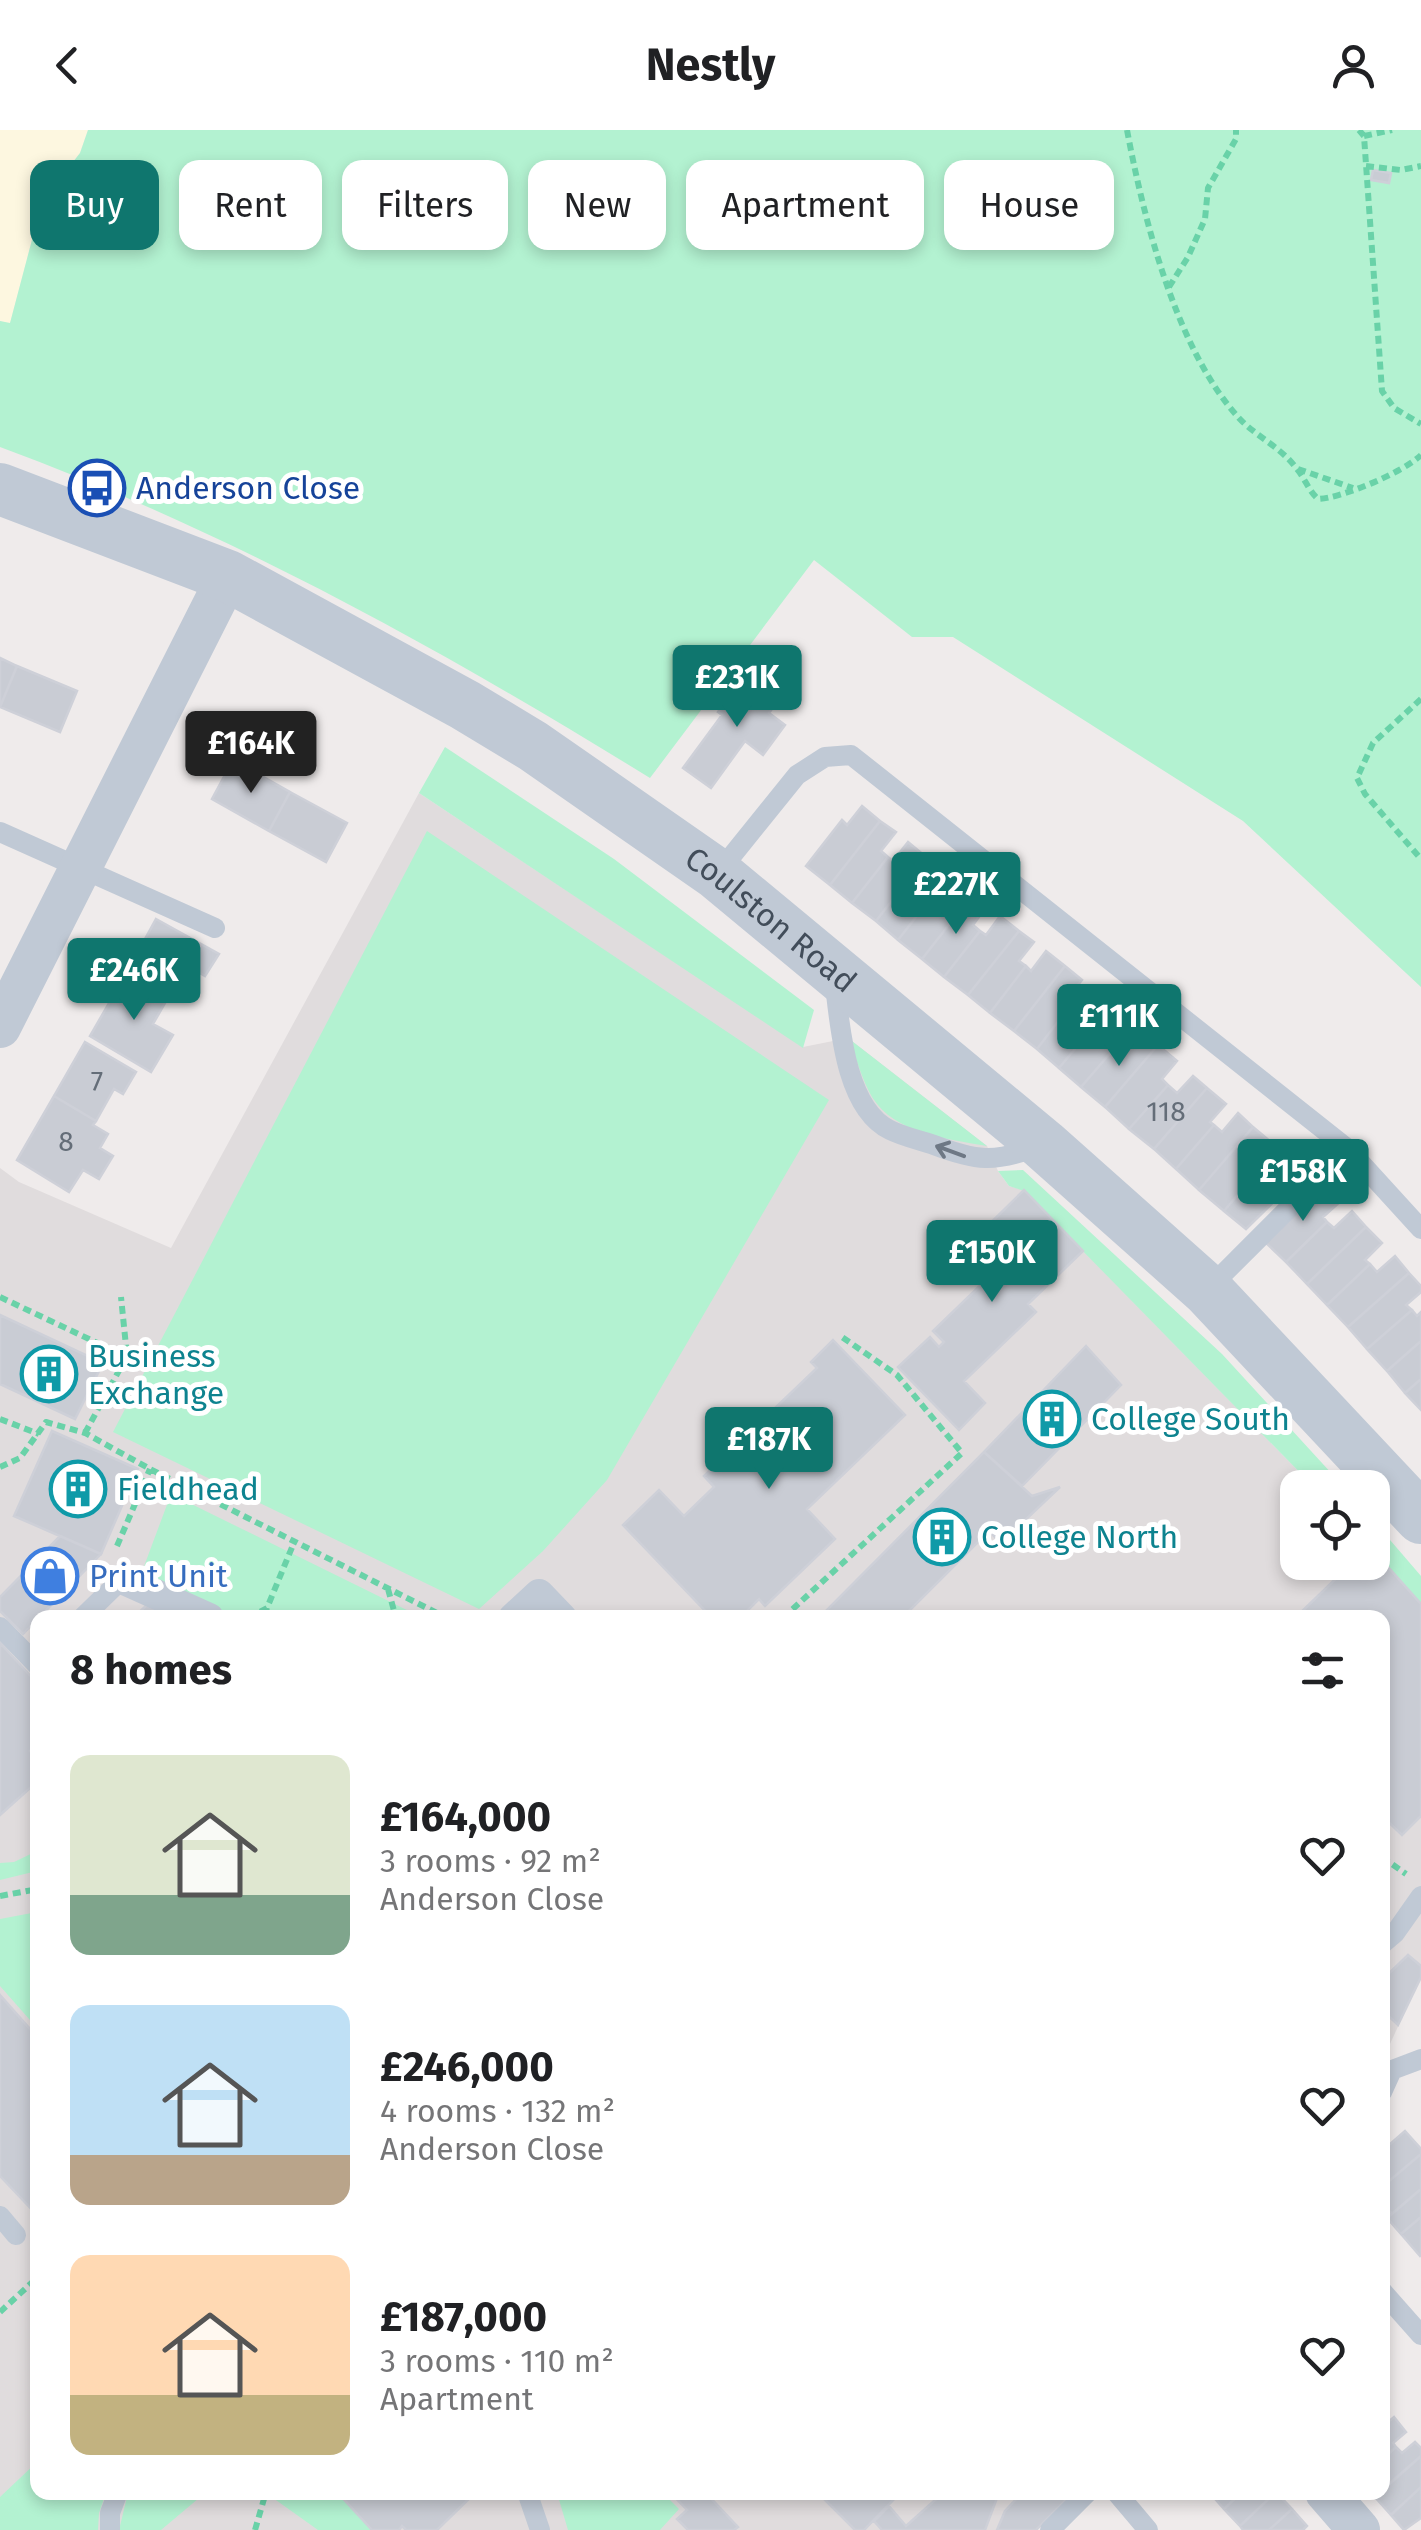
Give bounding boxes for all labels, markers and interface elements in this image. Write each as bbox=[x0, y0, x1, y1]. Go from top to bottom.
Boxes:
icon: back bbox=[40, 38, 95, 93]
text: Nestly bbox=[646, 38, 775, 92]
icon: person bbox=[1326, 38, 1381, 93]
chip: Buy bbox=[30, 160, 159, 250]
chip: Rent bbox=[179, 160, 322, 250]
chip: Filters bbox=[342, 160, 508, 250]
chip: New bbox=[528, 160, 666, 250]
chip: Apartment bbox=[686, 160, 924, 250]
chip: House bbox=[944, 160, 1114, 250]
bus stop icon: Anderson Close bbox=[67, 458, 127, 518]
place label: Anderson Close bbox=[136, 469, 360, 507]
pin: £231K bbox=[667, 645, 807, 730]
text: £231K bbox=[695, 658, 779, 696]
pin: £164K bbox=[181, 711, 321, 796]
text: £164K bbox=[207, 724, 295, 762]
street label: Coulston Road bbox=[678, 839, 864, 1001]
pin: £227K bbox=[886, 852, 1026, 937]
text: £227K bbox=[913, 865, 999, 903]
pin: £246K bbox=[64, 938, 204, 1023]
text: £246K bbox=[89, 951, 179, 989]
pin: £111K bbox=[1049, 984, 1189, 1069]
text: £111K bbox=[1079, 997, 1159, 1035]
house number: 7 bbox=[91, 1065, 103, 1098]
house number: 118 bbox=[1146, 1095, 1186, 1128]
house number: 8 bbox=[58, 1125, 74, 1158]
pin: £158K bbox=[1233, 1139, 1373, 1224]
one-way arrow bbox=[936, 1141, 967, 1159]
text: £158K bbox=[1260, 1152, 1346, 1190]
pin: £150K bbox=[922, 1220, 1062, 1305]
text: £150K bbox=[949, 1233, 1035, 1271]
place label: Business Exchange bbox=[88, 1337, 224, 1412]
building icon: Business Exchange bbox=[19, 1344, 79, 1404]
building icon: College South bbox=[1022, 1389, 1082, 1449]
place label: College South bbox=[1091, 1400, 1290, 1438]
pin: £187K bbox=[699, 1407, 839, 1492]
text: £187K bbox=[727, 1420, 811, 1458]
building icon: Fieldhead bbox=[48, 1459, 108, 1519]
place label: Fieldhead bbox=[117, 1470, 259, 1508]
map controls bbox=[1280, 1470, 1390, 1580]
button: locate bbox=[1280, 1470, 1390, 1580]
building icon: College North bbox=[912, 1507, 972, 1567]
place label: College North bbox=[981, 1518, 1178, 1556]
shop icon: Print Unit bbox=[20, 1546, 80, 1606]
place label: Print Unit bbox=[89, 1557, 228, 1595]
icon: filters bbox=[1295, 1643, 1350, 1698]
text: 8 homes bbox=[70, 1645, 232, 1695]
text: £164,000 bbox=[380, 1792, 551, 1842]
icon: home bbox=[150, 1795, 270, 1915]
icon: heart bbox=[1295, 1828, 1350, 1883]
text: 3 rooms · 92 m² bbox=[380, 1842, 601, 1880]
text: Anderson Close bbox=[380, 1880, 604, 1918]
text: £246,000 bbox=[380, 2042, 554, 2092]
icon: home bbox=[150, 2045, 270, 2165]
icon: heart bbox=[1295, 2078, 1350, 2133]
text: 4 rooms · 132 m² bbox=[380, 2092, 615, 2130]
text: Anderson Close bbox=[380, 2130, 604, 2168]
text: £187,000 bbox=[380, 2292, 547, 2342]
icon: home bbox=[150, 2295, 270, 2415]
icon: heart bbox=[1295, 2328, 1350, 2383]
text: 3 rooms · 110 m² bbox=[380, 2342, 614, 2380]
text: Apartment bbox=[380, 2380, 534, 2418]

